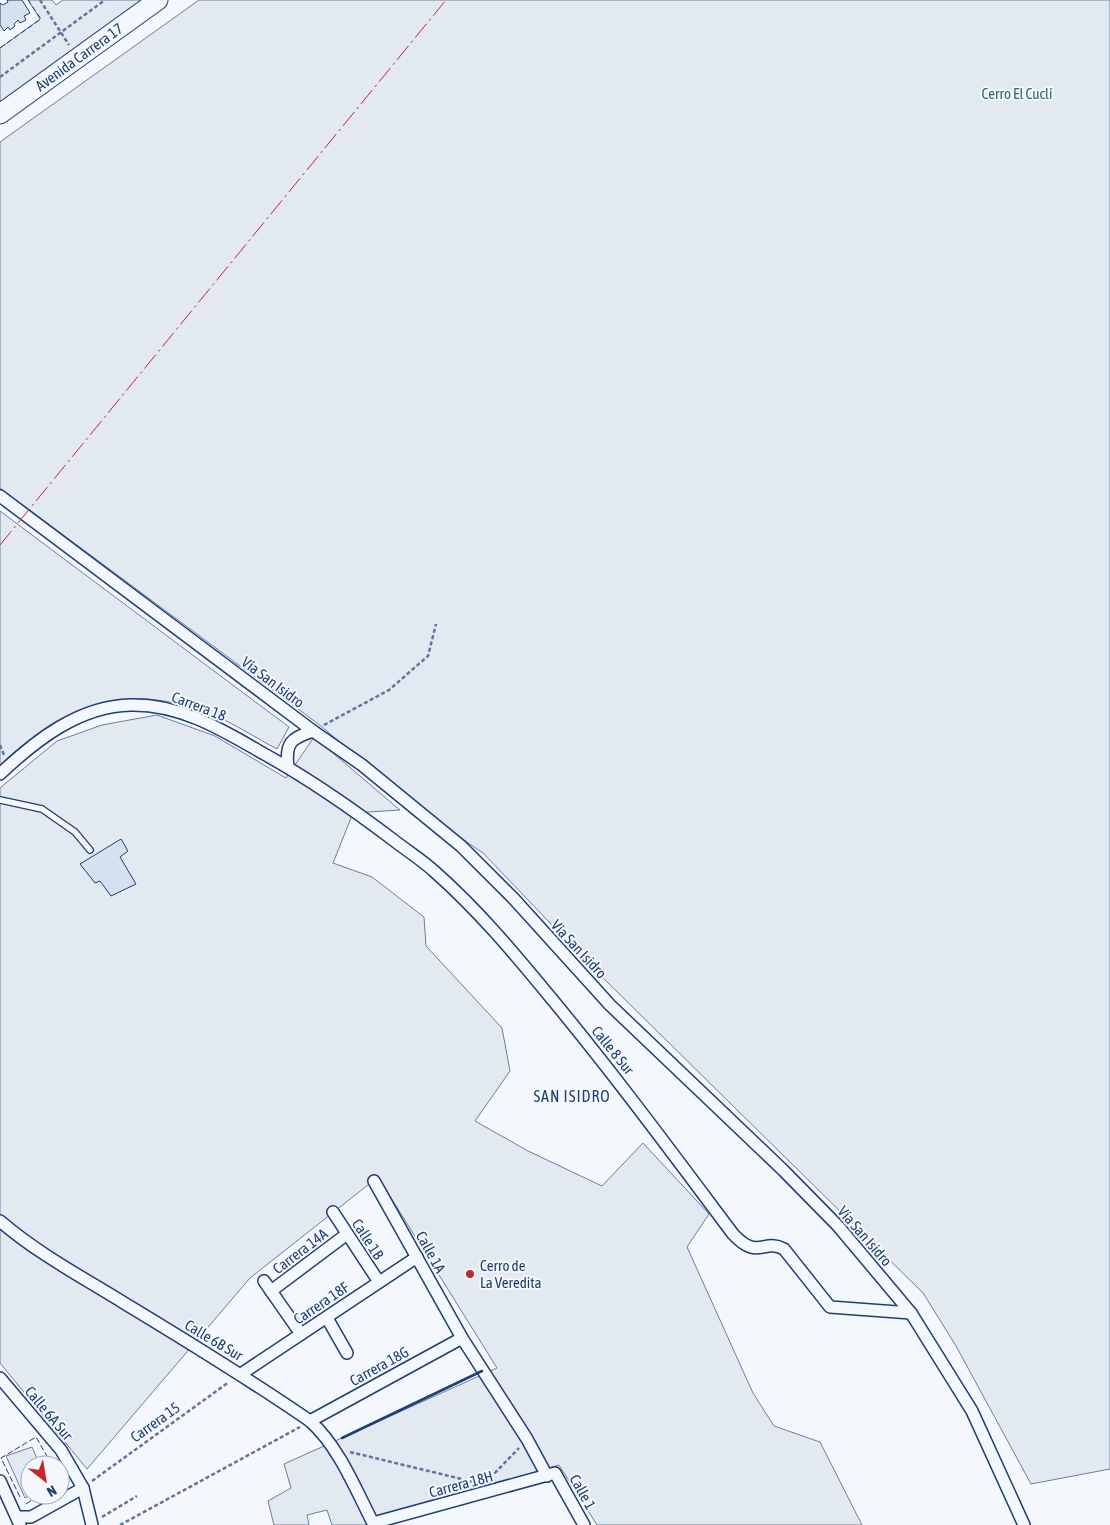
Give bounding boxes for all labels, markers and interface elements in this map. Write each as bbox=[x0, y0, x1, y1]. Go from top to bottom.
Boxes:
street label: Avenida Carrera 17 bbox=[32, 20, 126, 94]
park label: Cerro El Cuclí bbox=[982, 85, 1053, 102]
street label: Vía San Isidro bbox=[238, 653, 308, 711]
street label: Carrera 18 bbox=[170, 688, 228, 724]
street label: Vía San Isidro bbox=[548, 916, 610, 982]
street label: Calle 8 Sur bbox=[588, 1022, 638, 1078]
district label: SAN ISIDRO bbox=[533, 1087, 611, 1105]
street label: Vía San Isidro bbox=[834, 1203, 896, 1269]
street label: Calle 1B bbox=[349, 1216, 387, 1262]
street label: Carrera 14A bbox=[269, 1225, 331, 1277]
street label: Calle 1A bbox=[413, 1228, 450, 1276]
place label: Cerro de La Veredita bbox=[480, 1257, 542, 1291]
marker: Cerro de La Veredita bbox=[464, 1268, 476, 1280]
street label: Carrera 18F bbox=[290, 1278, 352, 1328]
street label: Calle 6B Sur bbox=[182, 1316, 247, 1364]
street label: Carrera 18G bbox=[347, 1343, 411, 1389]
street label: Calle 6A Sur bbox=[22, 1383, 77, 1444]
street label: Carrera 15 bbox=[127, 1398, 183, 1446]
north arrow bbox=[20, 1455, 70, 1505]
street label: Carrera 18H bbox=[427, 1467, 495, 1501]
street label: Calle 1 bbox=[566, 1472, 600, 1512]
text: N bbox=[44, 1482, 59, 1500]

